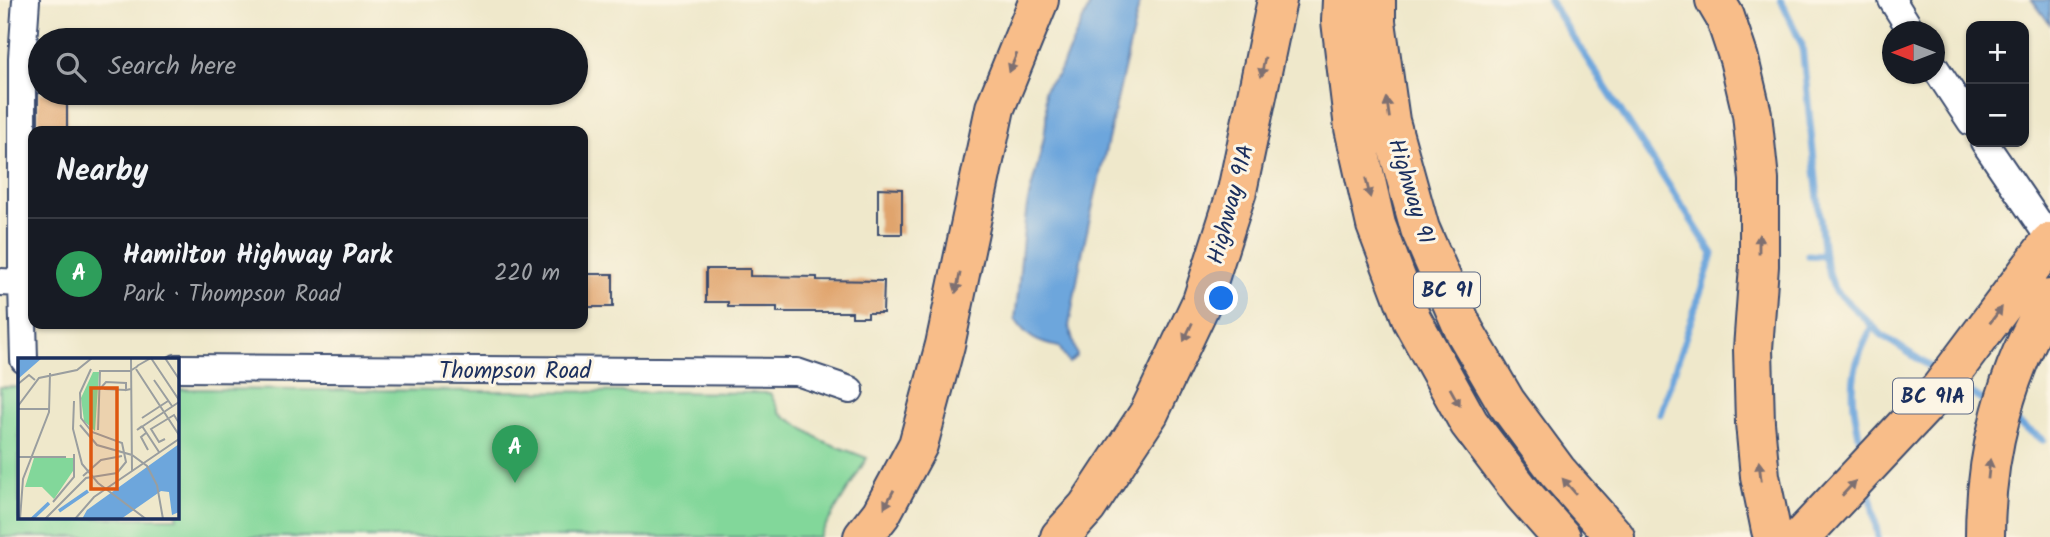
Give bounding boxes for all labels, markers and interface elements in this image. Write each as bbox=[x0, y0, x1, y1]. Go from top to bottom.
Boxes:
north arrow bbox=[1882, 21, 1945, 84]
map controls bbox=[1966, 21, 2029, 147]
button: + bbox=[1966, 21, 2029, 84]
search box bbox=[28, 28, 588, 105]
text: Search here bbox=[108, 46, 236, 88]
icon: search bbox=[52, 48, 90, 86]
one-way arrow bbox=[1008, 53, 1019, 74]
one-way arrow bbox=[1258, 56, 1269, 78]
button: − bbox=[1966, 84, 2029, 147]
one-way arrow bbox=[1383, 97, 1394, 119]
street label: Highway 91 bbox=[1377, 134, 1443, 249]
street label: Highway 91A bbox=[1199, 141, 1265, 269]
text: Nearby bbox=[56, 148, 148, 196]
one-way arrow bbox=[1362, 178, 1373, 200]
one-way arrow bbox=[1753, 232, 1765, 254]
text: Hamilton Highway Park bbox=[123, 235, 392, 277]
text: A bbox=[72, 256, 86, 292]
text: 220 m bbox=[494, 256, 560, 292]
one-way arrow bbox=[953, 272, 964, 294]
road number: BC 91 bbox=[1414, 272, 1480, 308]
text: Park · Thompson Road bbox=[123, 277, 341, 313]
your location bbox=[1204, 281, 1238, 315]
one-way arrow bbox=[1988, 306, 2003, 324]
one-way arrow bbox=[1182, 322, 1193, 342]
street label: Thompson Road bbox=[439, 354, 592, 390]
inset map bbox=[18, 358, 178, 520]
road number: BC 91A bbox=[1893, 378, 1973, 414]
one-way arrow bbox=[1449, 388, 1461, 407]
pin: A bbox=[492, 425, 538, 483]
one-way arrow bbox=[1984, 458, 1995, 480]
one-way arrow bbox=[1754, 459, 1765, 481]
one-way arrow bbox=[1562, 478, 1578, 495]
one-way arrow bbox=[1840, 480, 1856, 497]
one-way arrow bbox=[884, 489, 896, 509]

